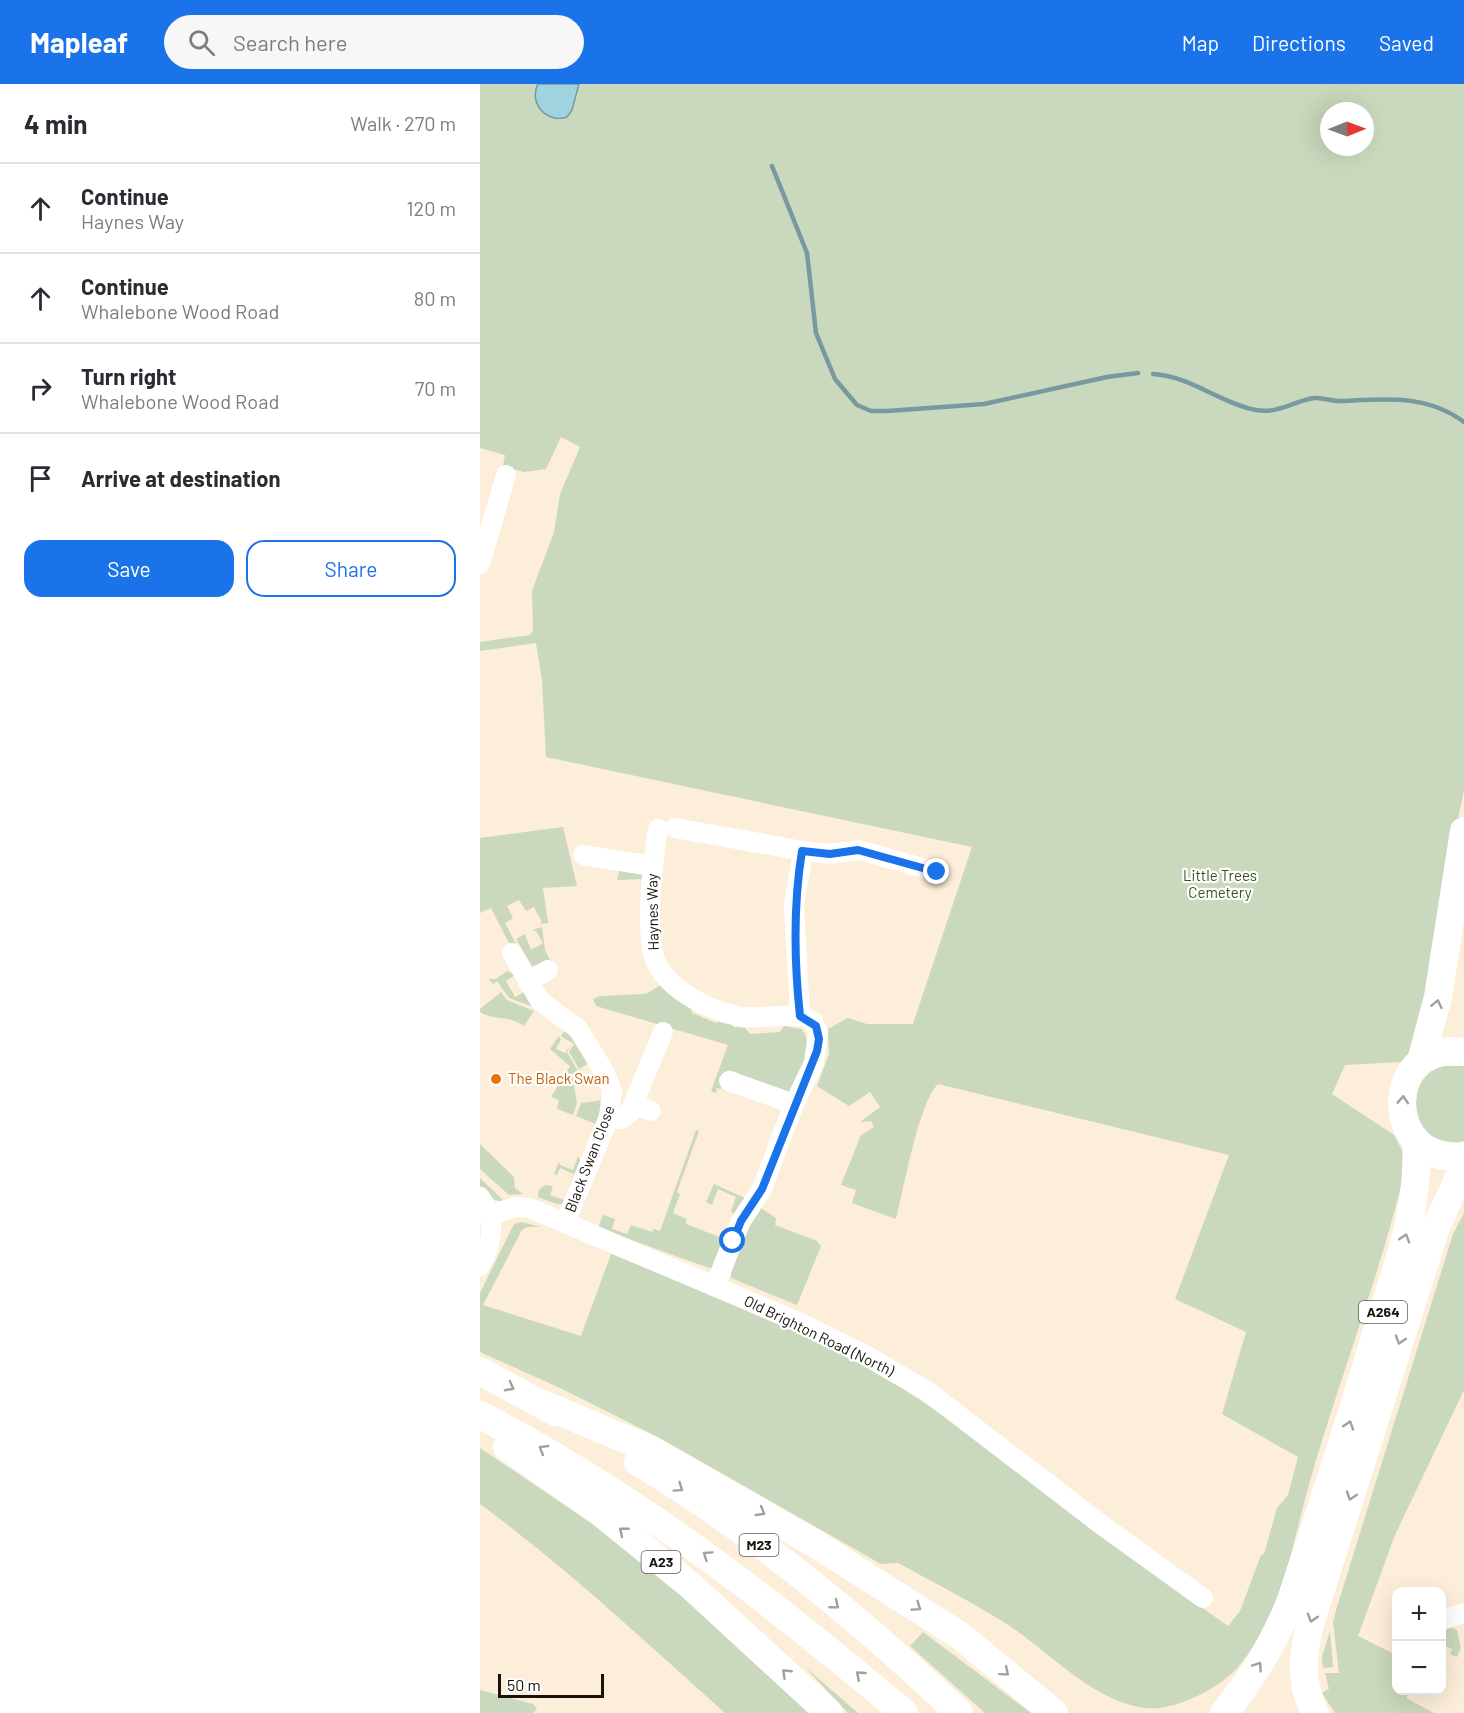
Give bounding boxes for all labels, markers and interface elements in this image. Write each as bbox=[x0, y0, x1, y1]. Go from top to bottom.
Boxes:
search box bbox=[164, 15, 584, 69]
text: Mapleaf bbox=[30, 25, 128, 59]
icon: search bbox=[185, 26, 218, 59]
text: Search here bbox=[233, 29, 347, 55]
text: Map bbox=[1182, 30, 1219, 55]
text: Directions bbox=[1252, 30, 1346, 55]
text: Saved bbox=[1379, 30, 1434, 55]
north arrow bbox=[1320, 102, 1374, 156]
text: 4 min bbox=[24, 108, 88, 139]
text: Walk · 270 m bbox=[350, 111, 456, 135]
text: Continue bbox=[81, 183, 169, 209]
icon: ahead bbox=[24, 192, 57, 225]
text: 120 m bbox=[406, 196, 456, 220]
text: Haynes Way bbox=[81, 209, 184, 233]
text: Continue bbox=[81, 273, 169, 299]
icon: ahead bbox=[24, 282, 57, 315]
text: 80 m bbox=[414, 286, 456, 310]
text: Whalebone Wood Road bbox=[81, 299, 279, 323]
text: Turn right bbox=[81, 363, 176, 389]
icon: right bbox=[24, 372, 57, 405]
text: 70 m bbox=[415, 376, 456, 400]
text: Whalebone Wood Road bbox=[81, 389, 279, 413]
icon: arrive bbox=[24, 462, 57, 495]
text: Arrive at destination bbox=[81, 465, 280, 491]
button: Save bbox=[24, 540, 234, 597]
button: Share bbox=[246, 540, 456, 597]
route end bbox=[923, 858, 949, 884]
park label: Little Trees Cemetery bbox=[1183, 866, 1257, 901]
street label: Haynes Way bbox=[642, 873, 662, 951]
one-way arrow bbox=[1429, 999, 1442, 1009]
place label: The Black Swan bbox=[508, 1069, 610, 1087]
marker: The Black Swan bbox=[489, 1072, 503, 1086]
one-way arrow bbox=[1396, 1095, 1409, 1104]
street label: Black Swan Close bbox=[560, 1103, 618, 1215]
route start bbox=[719, 1227, 745, 1253]
one-way arrow bbox=[1398, 1233, 1410, 1244]
street label: Old Brighton Road (North) bbox=[741, 1291, 898, 1379]
road number: A264 bbox=[1359, 1301, 1407, 1323]
one-way arrow bbox=[1395, 1334, 1408, 1345]
one-way arrow bbox=[504, 1380, 514, 1391]
one-way arrow bbox=[1342, 1420, 1354, 1431]
one-way arrow bbox=[539, 1444, 549, 1456]
one-way arrow bbox=[673, 1481, 683, 1493]
one-way arrow bbox=[1345, 1490, 1358, 1501]
one-way arrow bbox=[755, 1504, 766, 1516]
one-way arrow bbox=[619, 1528, 630, 1539]
road number: M23 bbox=[740, 1534, 778, 1556]
road number: A23 bbox=[642, 1551, 681, 1573]
one-way arrow bbox=[702, 1551, 713, 1562]
map controls bbox=[1392, 1587, 1446, 1695]
button: + bbox=[1392, 1587, 1446, 1641]
one-way arrow bbox=[828, 1598, 839, 1609]
one-way arrow bbox=[910, 1600, 921, 1611]
one-way arrow bbox=[1307, 1612, 1319, 1623]
button: − bbox=[1392, 1641, 1446, 1695]
one-way arrow bbox=[1251, 1661, 1262, 1672]
one-way arrow bbox=[998, 1664, 1009, 1675]
one-way arrow bbox=[783, 1669, 794, 1680]
scale bar bbox=[498, 1671, 604, 1698]
one-way arrow bbox=[856, 1671, 867, 1682]
text: 50 m bbox=[507, 1675, 541, 1694]

